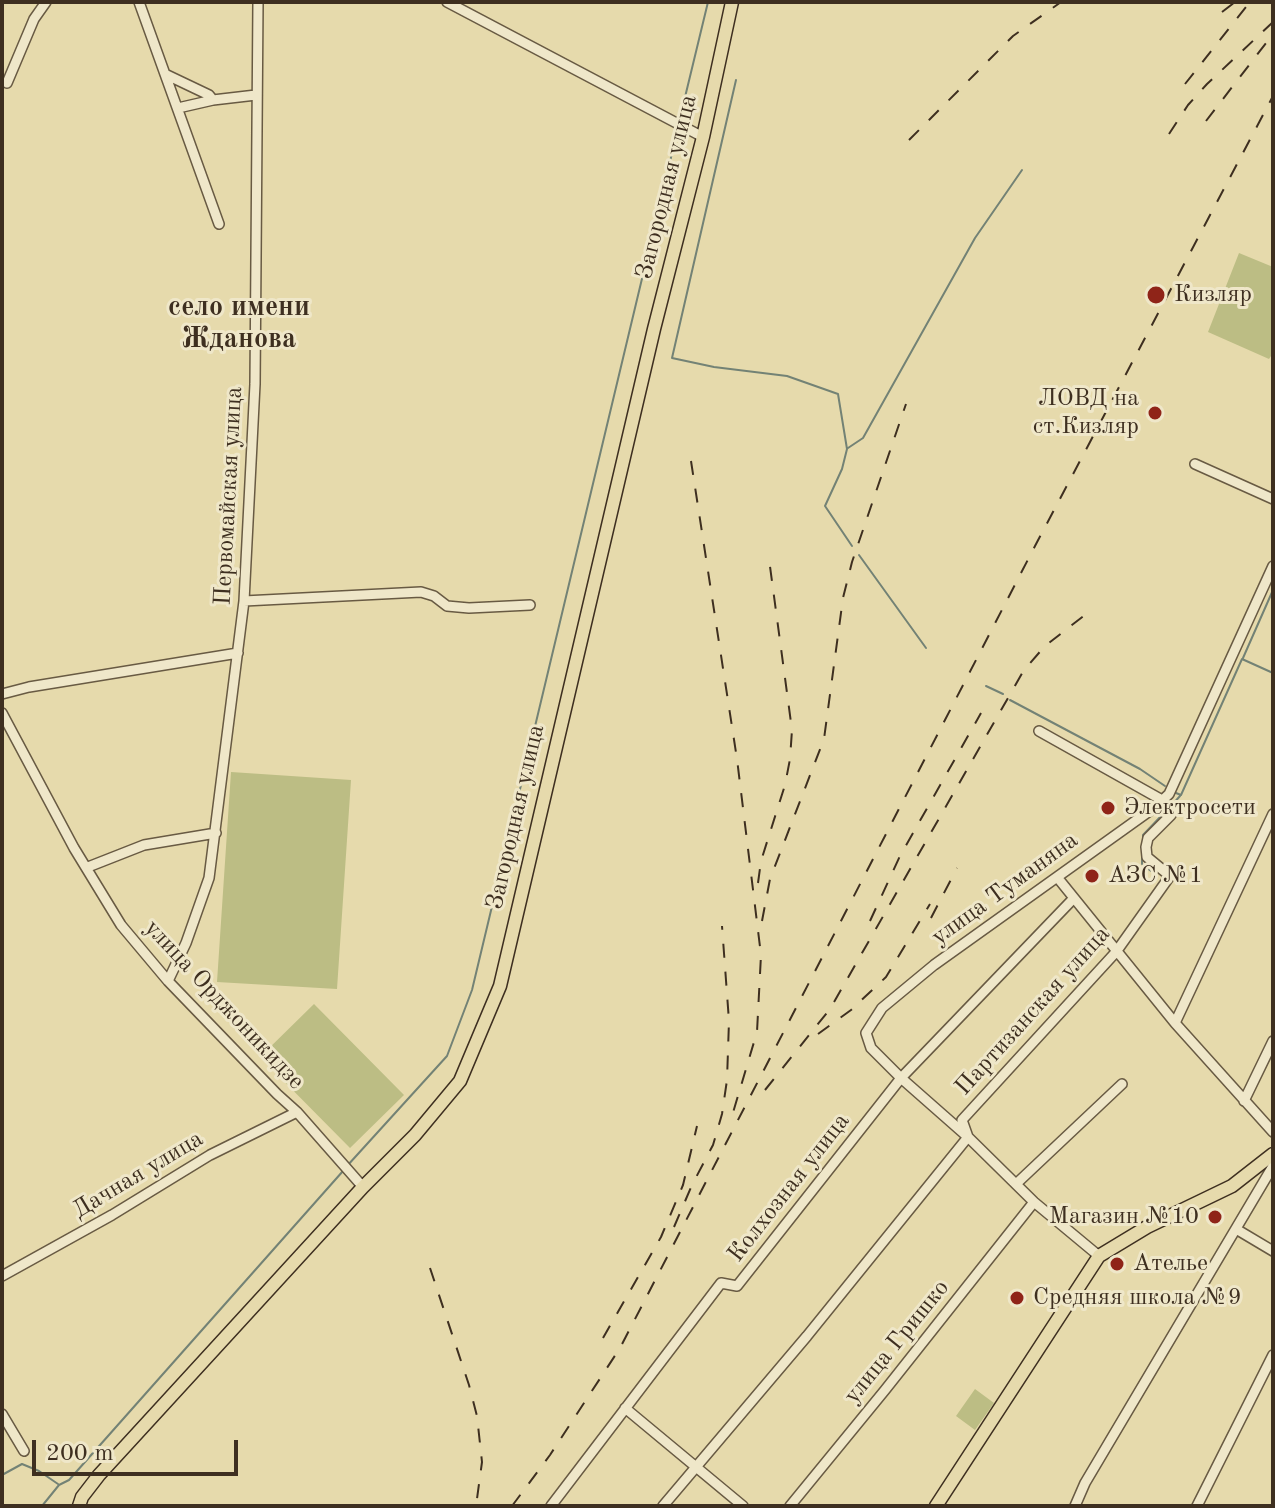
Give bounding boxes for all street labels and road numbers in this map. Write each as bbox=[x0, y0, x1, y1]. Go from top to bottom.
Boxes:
street label: Загородная улица bbox=[630, 92, 704, 282]
street label: Первомайская улица bbox=[209, 386, 249, 606]
street label: Загородная улица bbox=[481, 722, 551, 912]
street label: улица Туманяна bbox=[926, 826, 1084, 952]
street label: улица Орджоникидзе bbox=[138, 914, 310, 1096]
street label: Партизанская улица bbox=[949, 920, 1117, 1102]
street label: Колхозная улица bbox=[722, 1108, 856, 1268]
street label: Дачная улица bbox=[67, 1125, 209, 1225]
street label: улица Гришко bbox=[838, 1274, 956, 1410]

